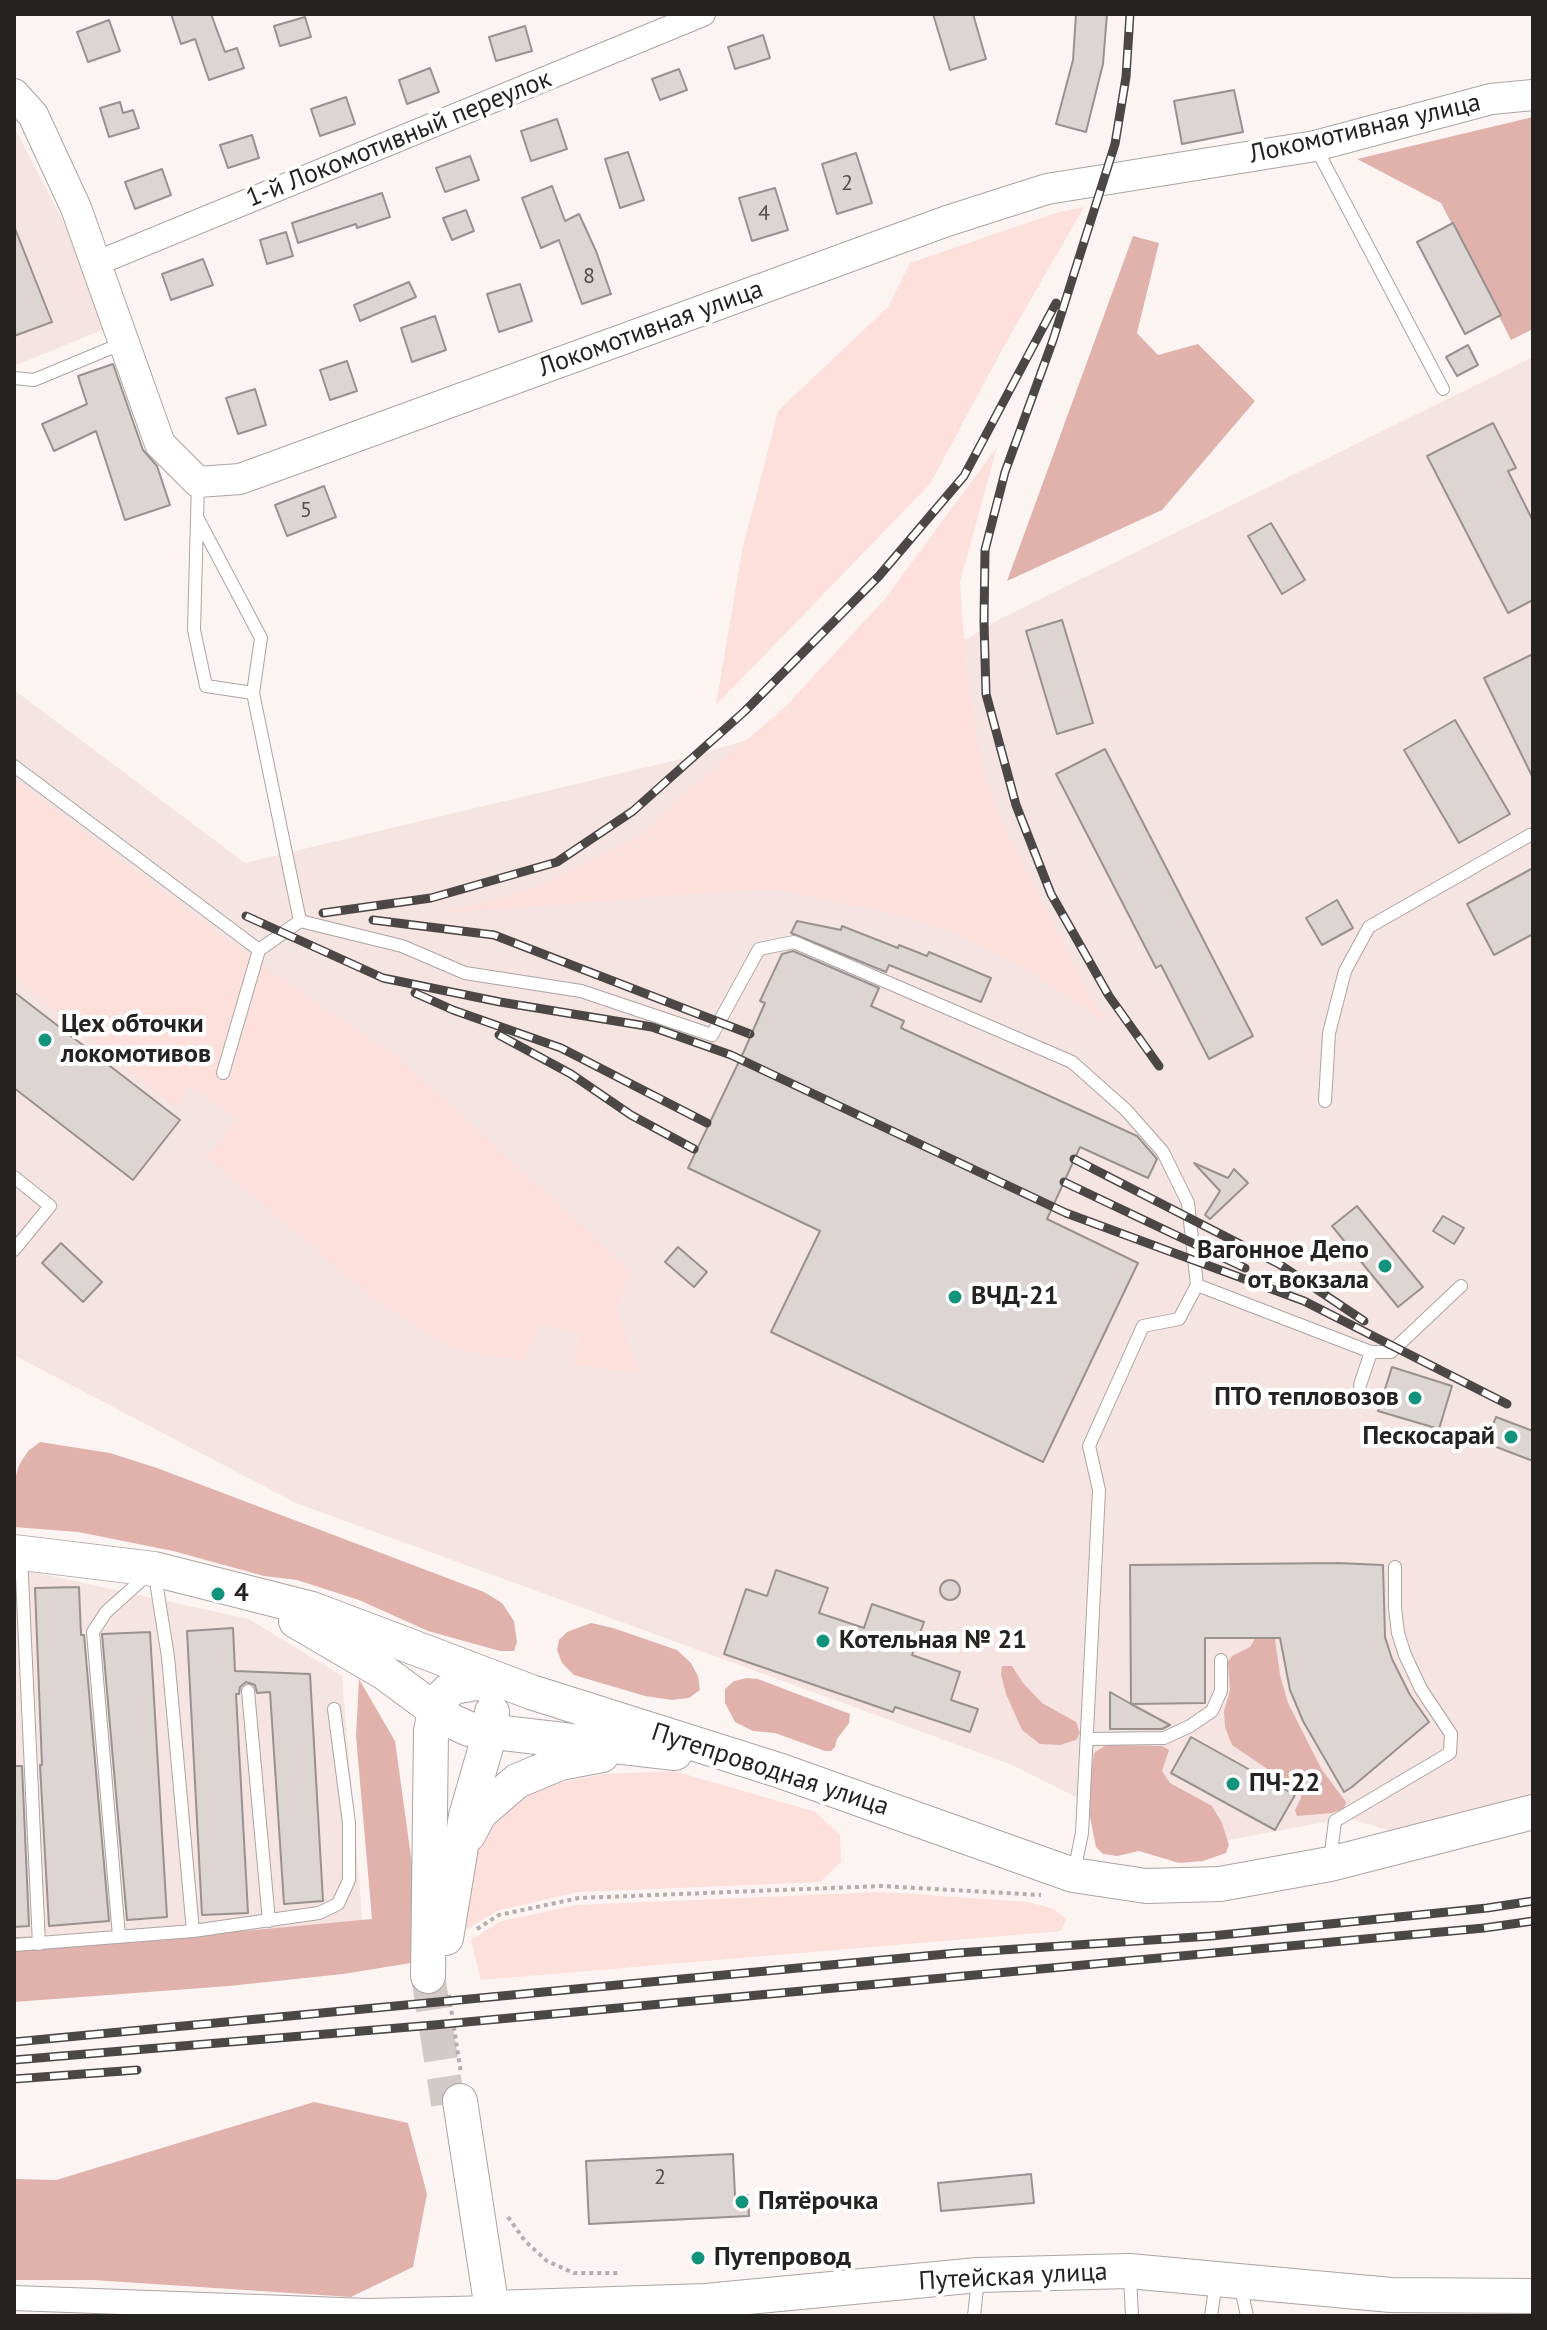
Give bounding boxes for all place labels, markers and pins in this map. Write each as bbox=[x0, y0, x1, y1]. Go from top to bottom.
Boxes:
place label: Цех обточки локомотивов bbox=[61, 1009, 211, 1070]
marker: Цех обточки локомотивов bbox=[36, 1031, 54, 1049]
place label: Вагонное Депо от вокзала bbox=[1197, 1235, 1369, 1296]
marker: Вагонное Депо от вокзала bbox=[1376, 1257, 1394, 1275]
place label: ВЧД-21 bbox=[971, 1281, 1058, 1313]
marker: ВЧД-21 bbox=[946, 1288, 964, 1306]
place label: ПТО тепловозов bbox=[1214, 1382, 1399, 1414]
marker: ПТО тепловозов bbox=[1406, 1389, 1424, 1407]
place label: Пескосарай bbox=[1362, 1421, 1495, 1453]
marker: Пескосарай bbox=[1502, 1428, 1520, 1446]
place label: 4 bbox=[234, 1578, 249, 1610]
marker: 4 bbox=[209, 1585, 227, 1603]
place label: Котельная № 21 bbox=[839, 1625, 1027, 1657]
marker: Котельная № 21 bbox=[814, 1632, 832, 1650]
place label: ПЧ-22 bbox=[1249, 1768, 1320, 1800]
marker: ПЧ-22 bbox=[1224, 1775, 1242, 1793]
place label: Пятёрочка bbox=[758, 2186, 878, 2218]
marker: Пятёрочка bbox=[733, 2193, 751, 2211]
place label: Путепровод bbox=[714, 2242, 851, 2274]
marker: Путепровод bbox=[689, 2249, 707, 2267]

